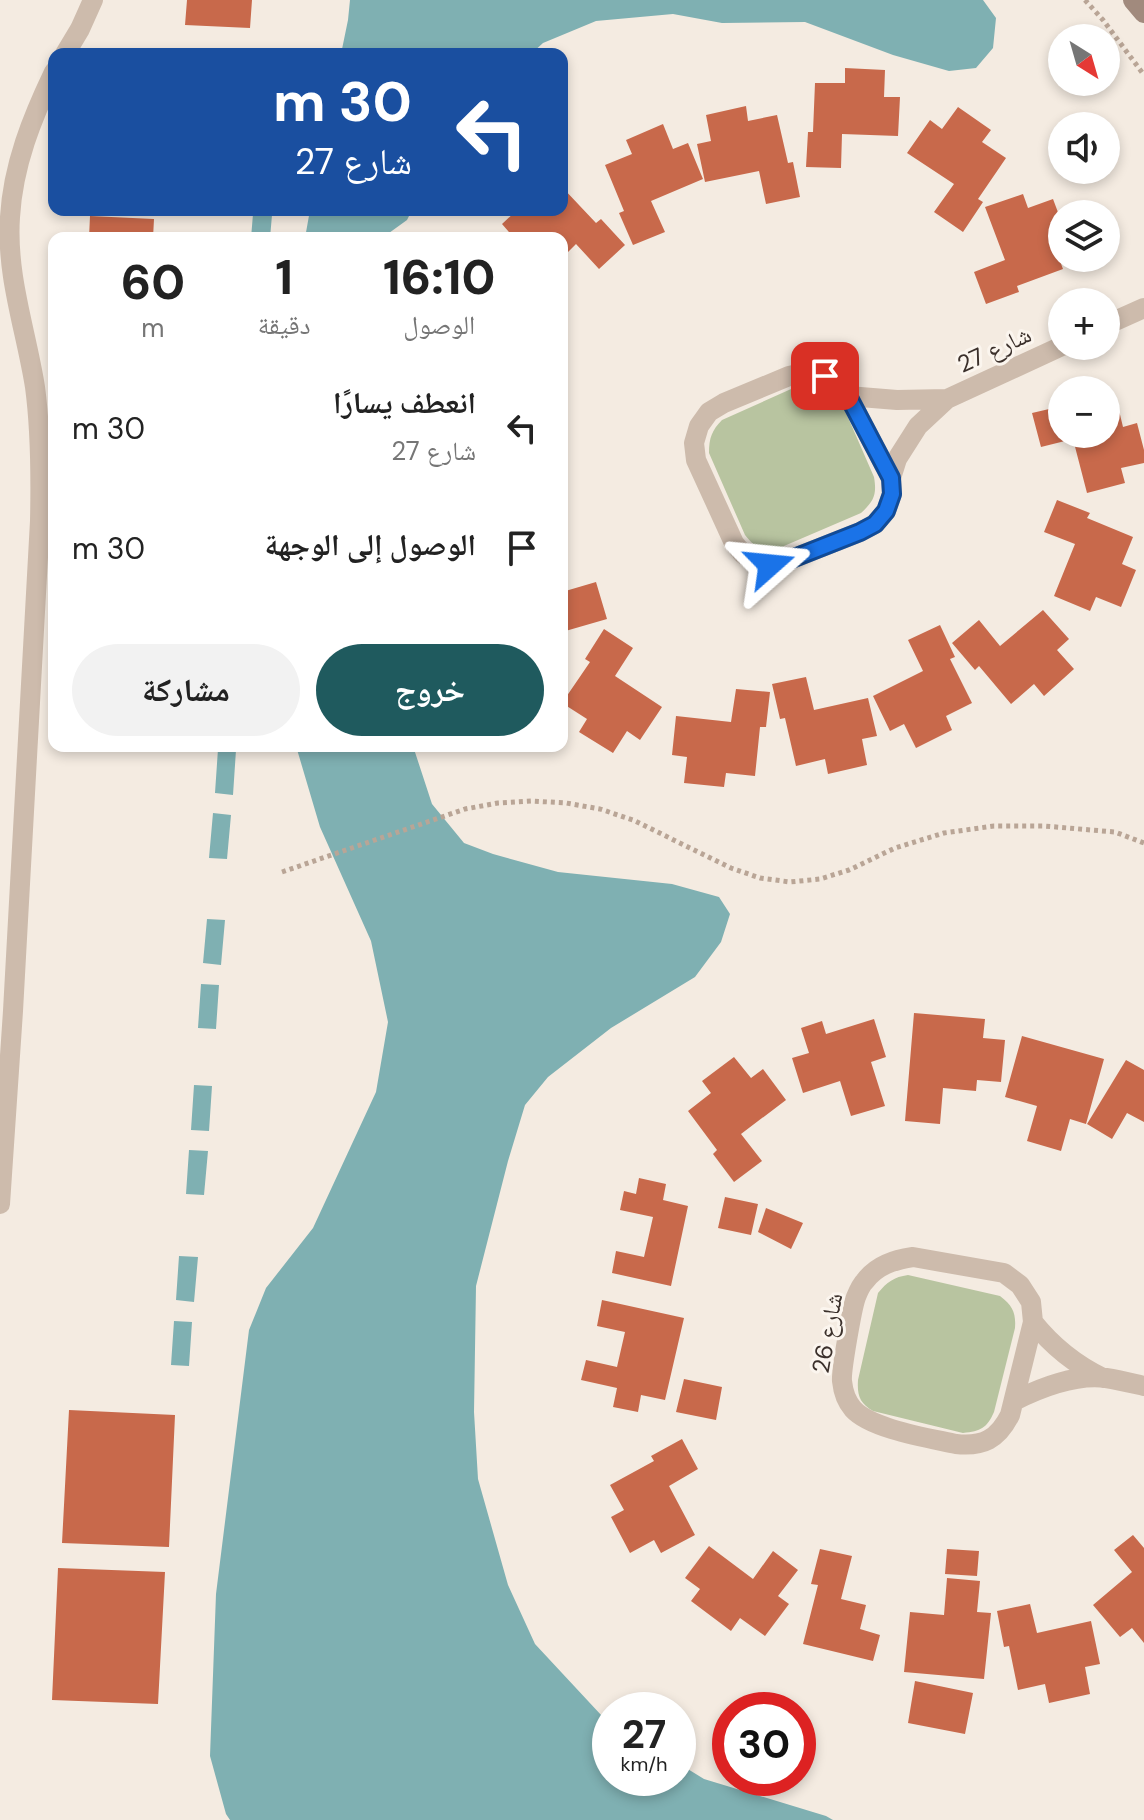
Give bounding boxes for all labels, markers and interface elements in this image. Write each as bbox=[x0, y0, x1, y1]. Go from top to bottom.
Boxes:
north arrow bbox=[1048, 24, 1120, 96]
map controls bbox=[1048, 24, 1120, 448]
text: 30 m bbox=[273, 65, 412, 138]
icon: left bbox=[440, 80, 544, 184]
button: sound bbox=[1048, 112, 1120, 184]
text: شارع 27 bbox=[295, 138, 412, 185]
button: layers bbox=[1048, 200, 1120, 272]
text: 1 bbox=[275, 246, 293, 309]
text: 16:10 bbox=[383, 246, 495, 309]
text: 60 bbox=[121, 251, 185, 314]
button: + bbox=[1048, 288, 1120, 360]
text: دقيقة bbox=[258, 308, 311, 342]
text: الوصول bbox=[403, 308, 475, 342]
text: m bbox=[141, 311, 164, 345]
street label: شارع 27 bbox=[952, 318, 1036, 380]
pin bbox=[791, 342, 859, 410]
icon: arrive bbox=[803, 354, 847, 398]
button: − bbox=[1048, 376, 1120, 448]
text: انعطف يسارًا bbox=[333, 383, 476, 422]
icon: left bbox=[500, 406, 544, 450]
text: 30 m bbox=[72, 409, 145, 448]
text: شارع 27 bbox=[391, 434, 476, 468]
position arrow bbox=[728, 523, 812, 607]
text: الوصول إلى الوجهة bbox=[265, 525, 476, 564]
icon: arrive bbox=[500, 526, 544, 570]
text: 30 m bbox=[72, 529, 145, 568]
button: مشاركة bbox=[72, 644, 300, 736]
button: خروج bbox=[316, 644, 544, 736]
street label: شارع 26 bbox=[805, 1290, 849, 1376]
speed limit sign: 30 bbox=[712, 1692, 816, 1796]
text: 27 bbox=[622, 1708, 666, 1760]
text: km/h bbox=[620, 1751, 668, 1777]

